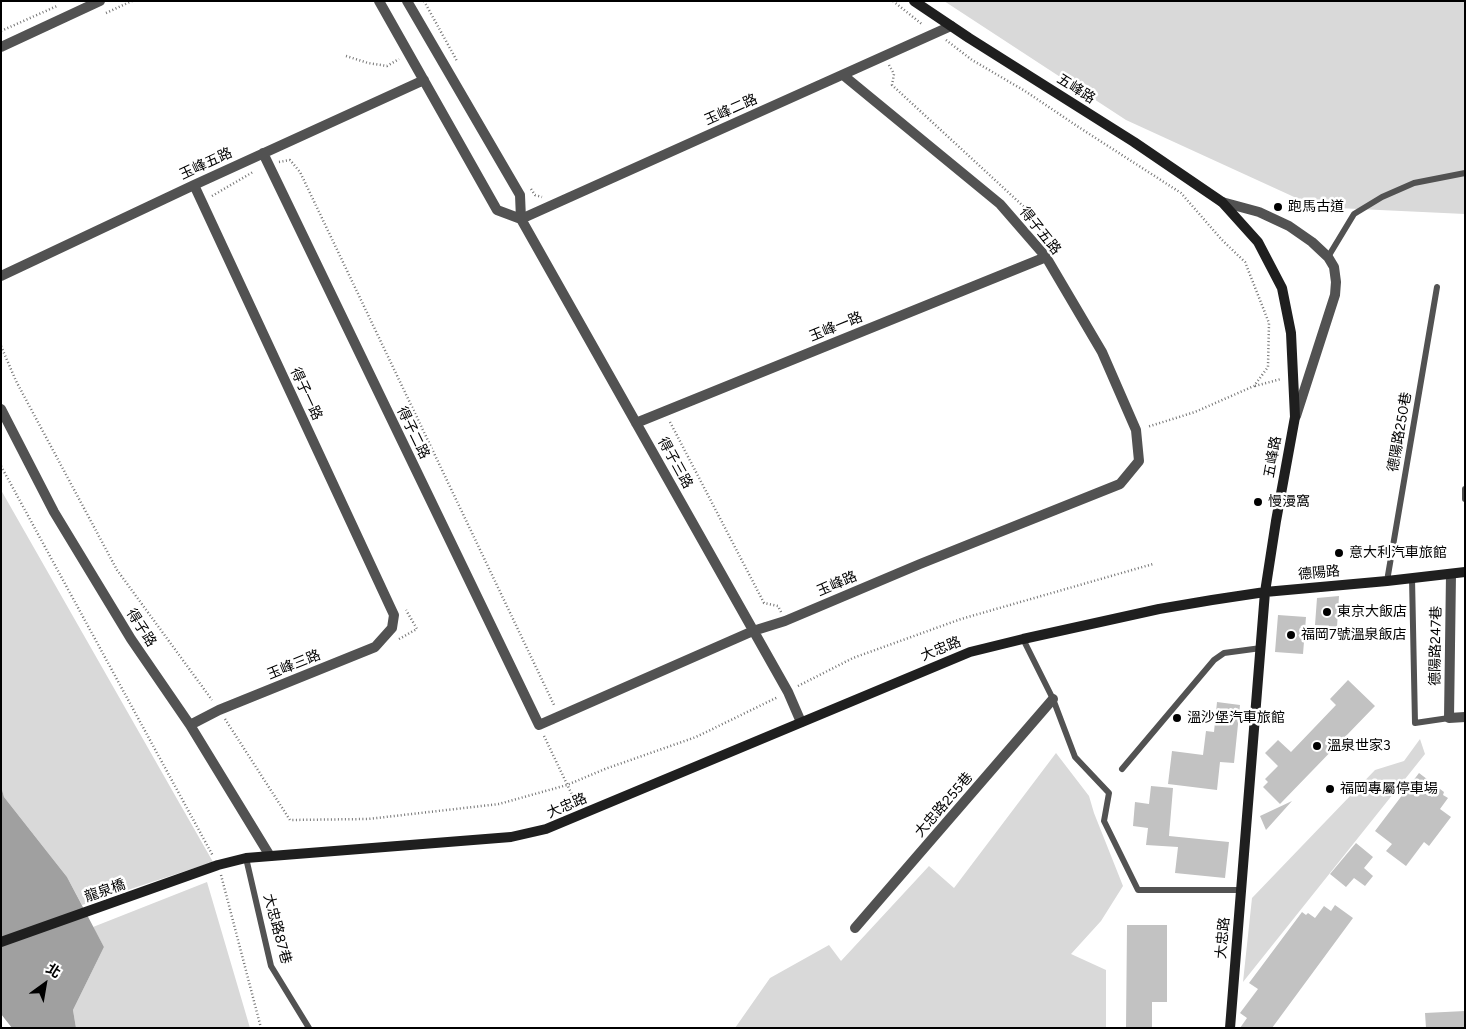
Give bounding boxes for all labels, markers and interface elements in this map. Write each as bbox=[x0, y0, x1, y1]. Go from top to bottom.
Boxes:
street label: 五峰路 bbox=[1054, 71, 1098, 107]
street label: 玉峰二路 bbox=[702, 91, 760, 129]
street label: 玉峰五路 bbox=[177, 145, 235, 183]
place label: 跑馬古道 bbox=[1288, 199, 1344, 215]
marker: 跑馬古道 bbox=[1272, 201, 1284, 213]
street label: 得子五路 bbox=[1016, 204, 1064, 258]
street label: 玉峰一路 bbox=[807, 309, 865, 345]
street label: 得子一路 bbox=[287, 365, 325, 423]
street label: 德陽路250巷 bbox=[1385, 391, 1415, 473]
street label: 得子二路 bbox=[393, 404, 433, 462]
street label: 得子三路 bbox=[654, 434, 696, 492]
street label: 五峰路 bbox=[1261, 435, 1285, 479]
place label: 慢漫窩 bbox=[1268, 494, 1310, 510]
marker: 慢漫窩 bbox=[1252, 496, 1264, 508]
place label: 意大利汽車旅館 bbox=[1349, 545, 1447, 561]
marker: 意大利汽車旅館 bbox=[1333, 547, 1345, 559]
street label: 德陽路 bbox=[1297, 563, 1341, 583]
street label: 玉峰路 bbox=[814, 568, 860, 600]
place label: 東京大飯店 bbox=[1337, 604, 1407, 620]
street label: 得子路 bbox=[123, 606, 159, 650]
marker: 東京大飯店 bbox=[1321, 606, 1333, 618]
street label: 德陽路247巷 bbox=[1427, 606, 1445, 686]
place label: 福岡7號溫泉飯店 bbox=[1301, 627, 1407, 643]
marker: 福岡7號溫泉飯店 bbox=[1285, 629, 1297, 641]
street label: 大忠路 bbox=[918, 633, 964, 665]
street label: 玉峰三路 bbox=[265, 647, 323, 683]
place label: 溫沙堡汽車旅館 bbox=[1187, 710, 1285, 726]
marker: 溫沙堡汽車旅館 bbox=[1171, 712, 1183, 724]
place label: 溫泉世家3 bbox=[1327, 738, 1391, 754]
marker: 溫泉世家3 bbox=[1311, 740, 1323, 752]
street label: 大忠路255巷 bbox=[911, 769, 977, 841]
place label: 福岡專屬停車場 bbox=[1340, 781, 1438, 797]
marker: 福岡專屬停車場 bbox=[1324, 783, 1336, 795]
street label: 大忠路 bbox=[544, 790, 590, 822]
street label: 龍泉橋 bbox=[82, 876, 128, 906]
street label: 大忠路87巷 bbox=[260, 892, 294, 966]
street label: 大忠路 bbox=[1213, 916, 1233, 960]
north arrow bbox=[20, 959, 70, 1009]
text: 北 bbox=[43, 960, 64, 982]

